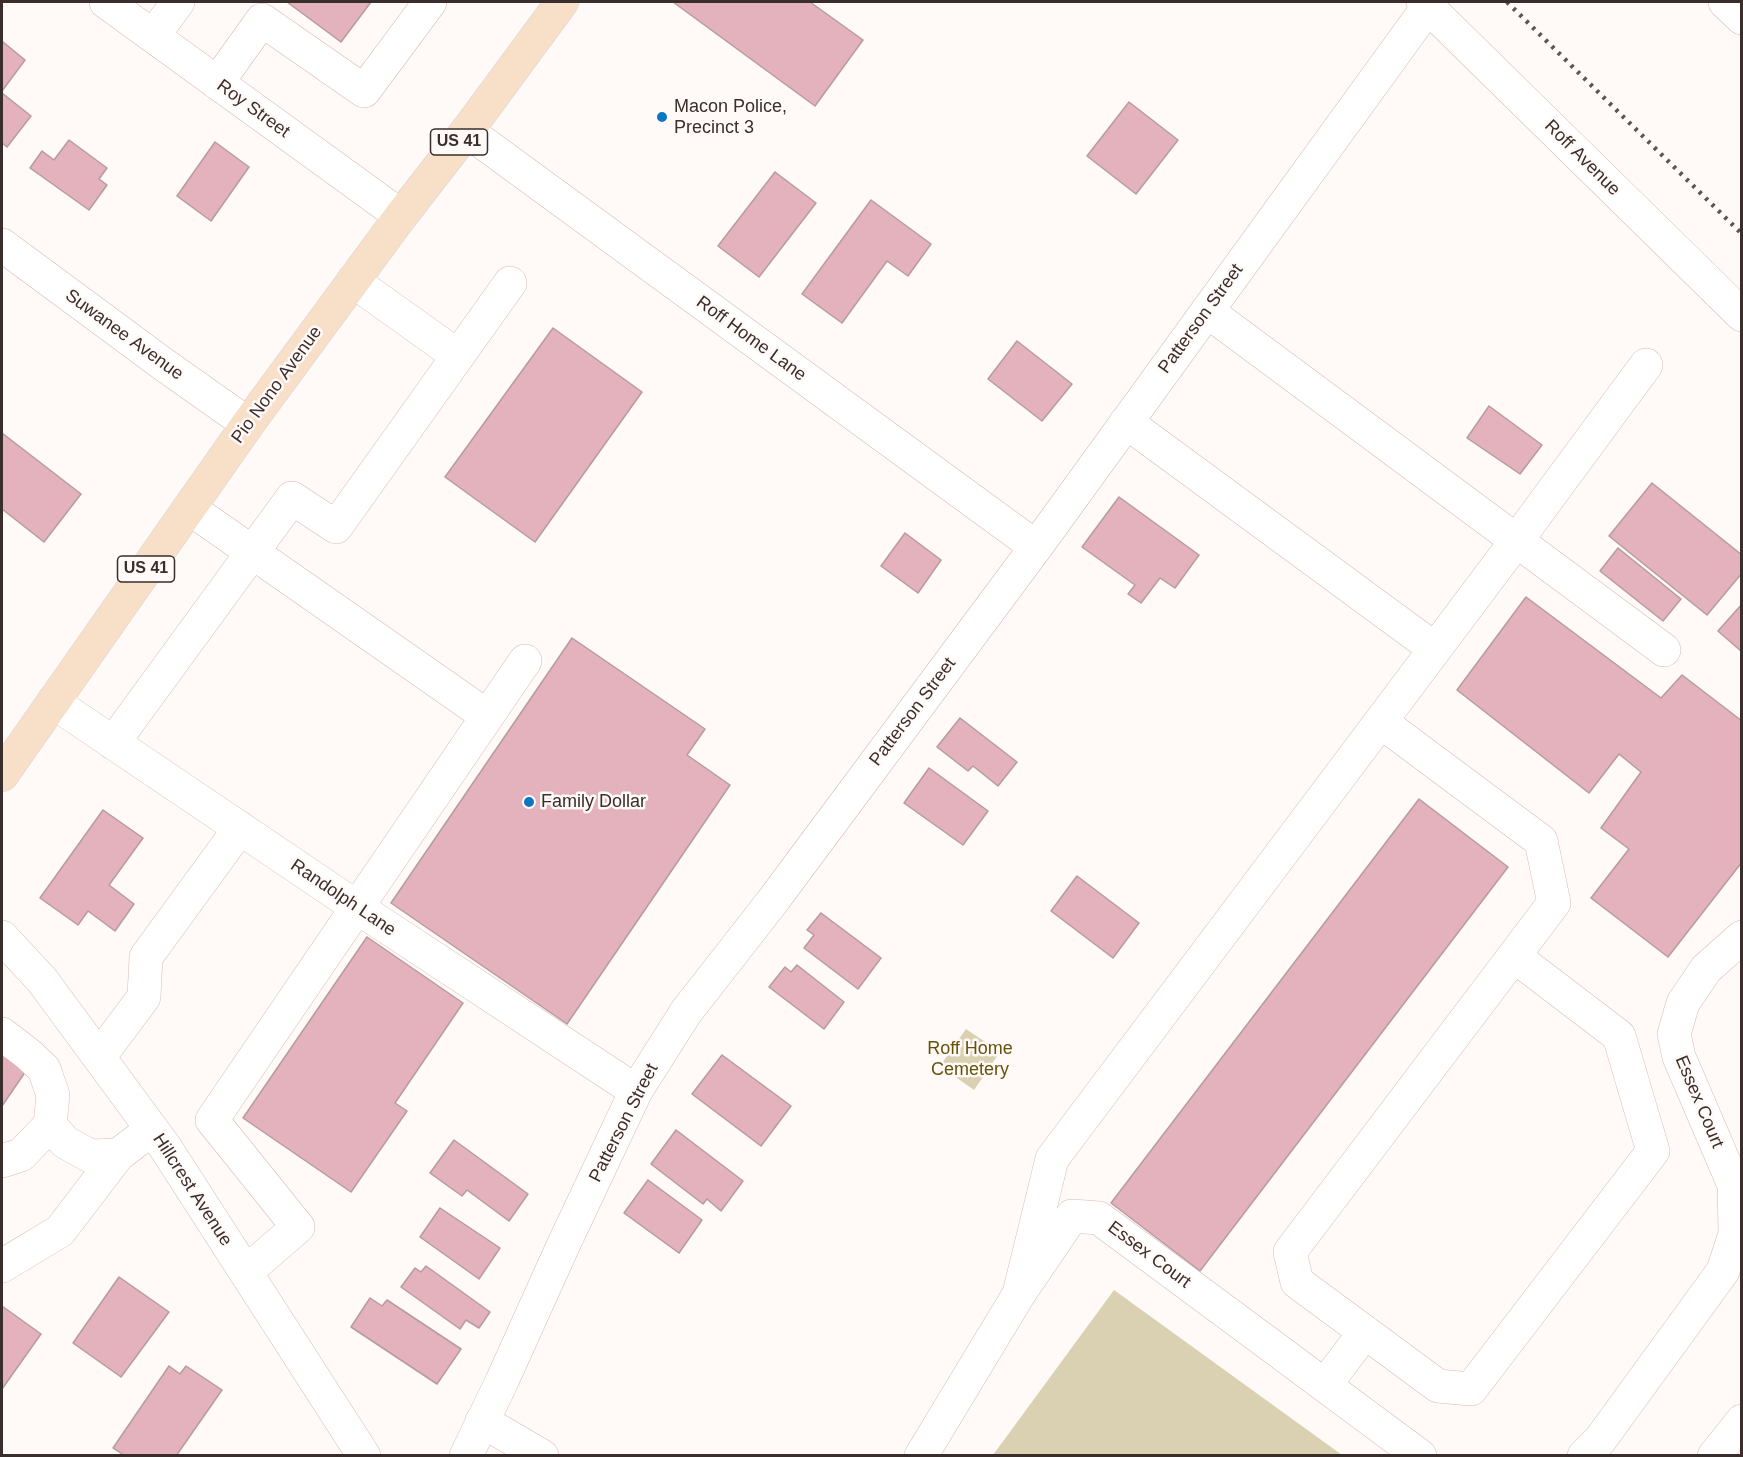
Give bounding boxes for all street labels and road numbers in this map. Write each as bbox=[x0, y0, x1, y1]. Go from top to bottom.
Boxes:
street label: Roy Street bbox=[212, 75, 294, 143]
street label: Roff Avenue bbox=[1540, 116, 1624, 200]
road number: US 41 bbox=[430, 129, 488, 155]
street label: Patterson Street bbox=[1154, 260, 1248, 378]
street label: Suwanee Avenue bbox=[61, 285, 187, 385]
street label: Roff Home Lane bbox=[692, 292, 810, 386]
street label: Pio Nono Avenue bbox=[227, 322, 327, 448]
road number: US 41 bbox=[118, 556, 174, 582]
street label: Patterson Street bbox=[865, 654, 961, 770]
street label: Randolph Lane bbox=[286, 855, 400, 941]
street label: Essex Court bbox=[1670, 1053, 1728, 1151]
street label: Patterson Street bbox=[585, 1060, 663, 1186]
street label: Hillcrest Avenue bbox=[148, 1130, 236, 1250]
street label: Essex Court bbox=[1103, 1217, 1195, 1293]

